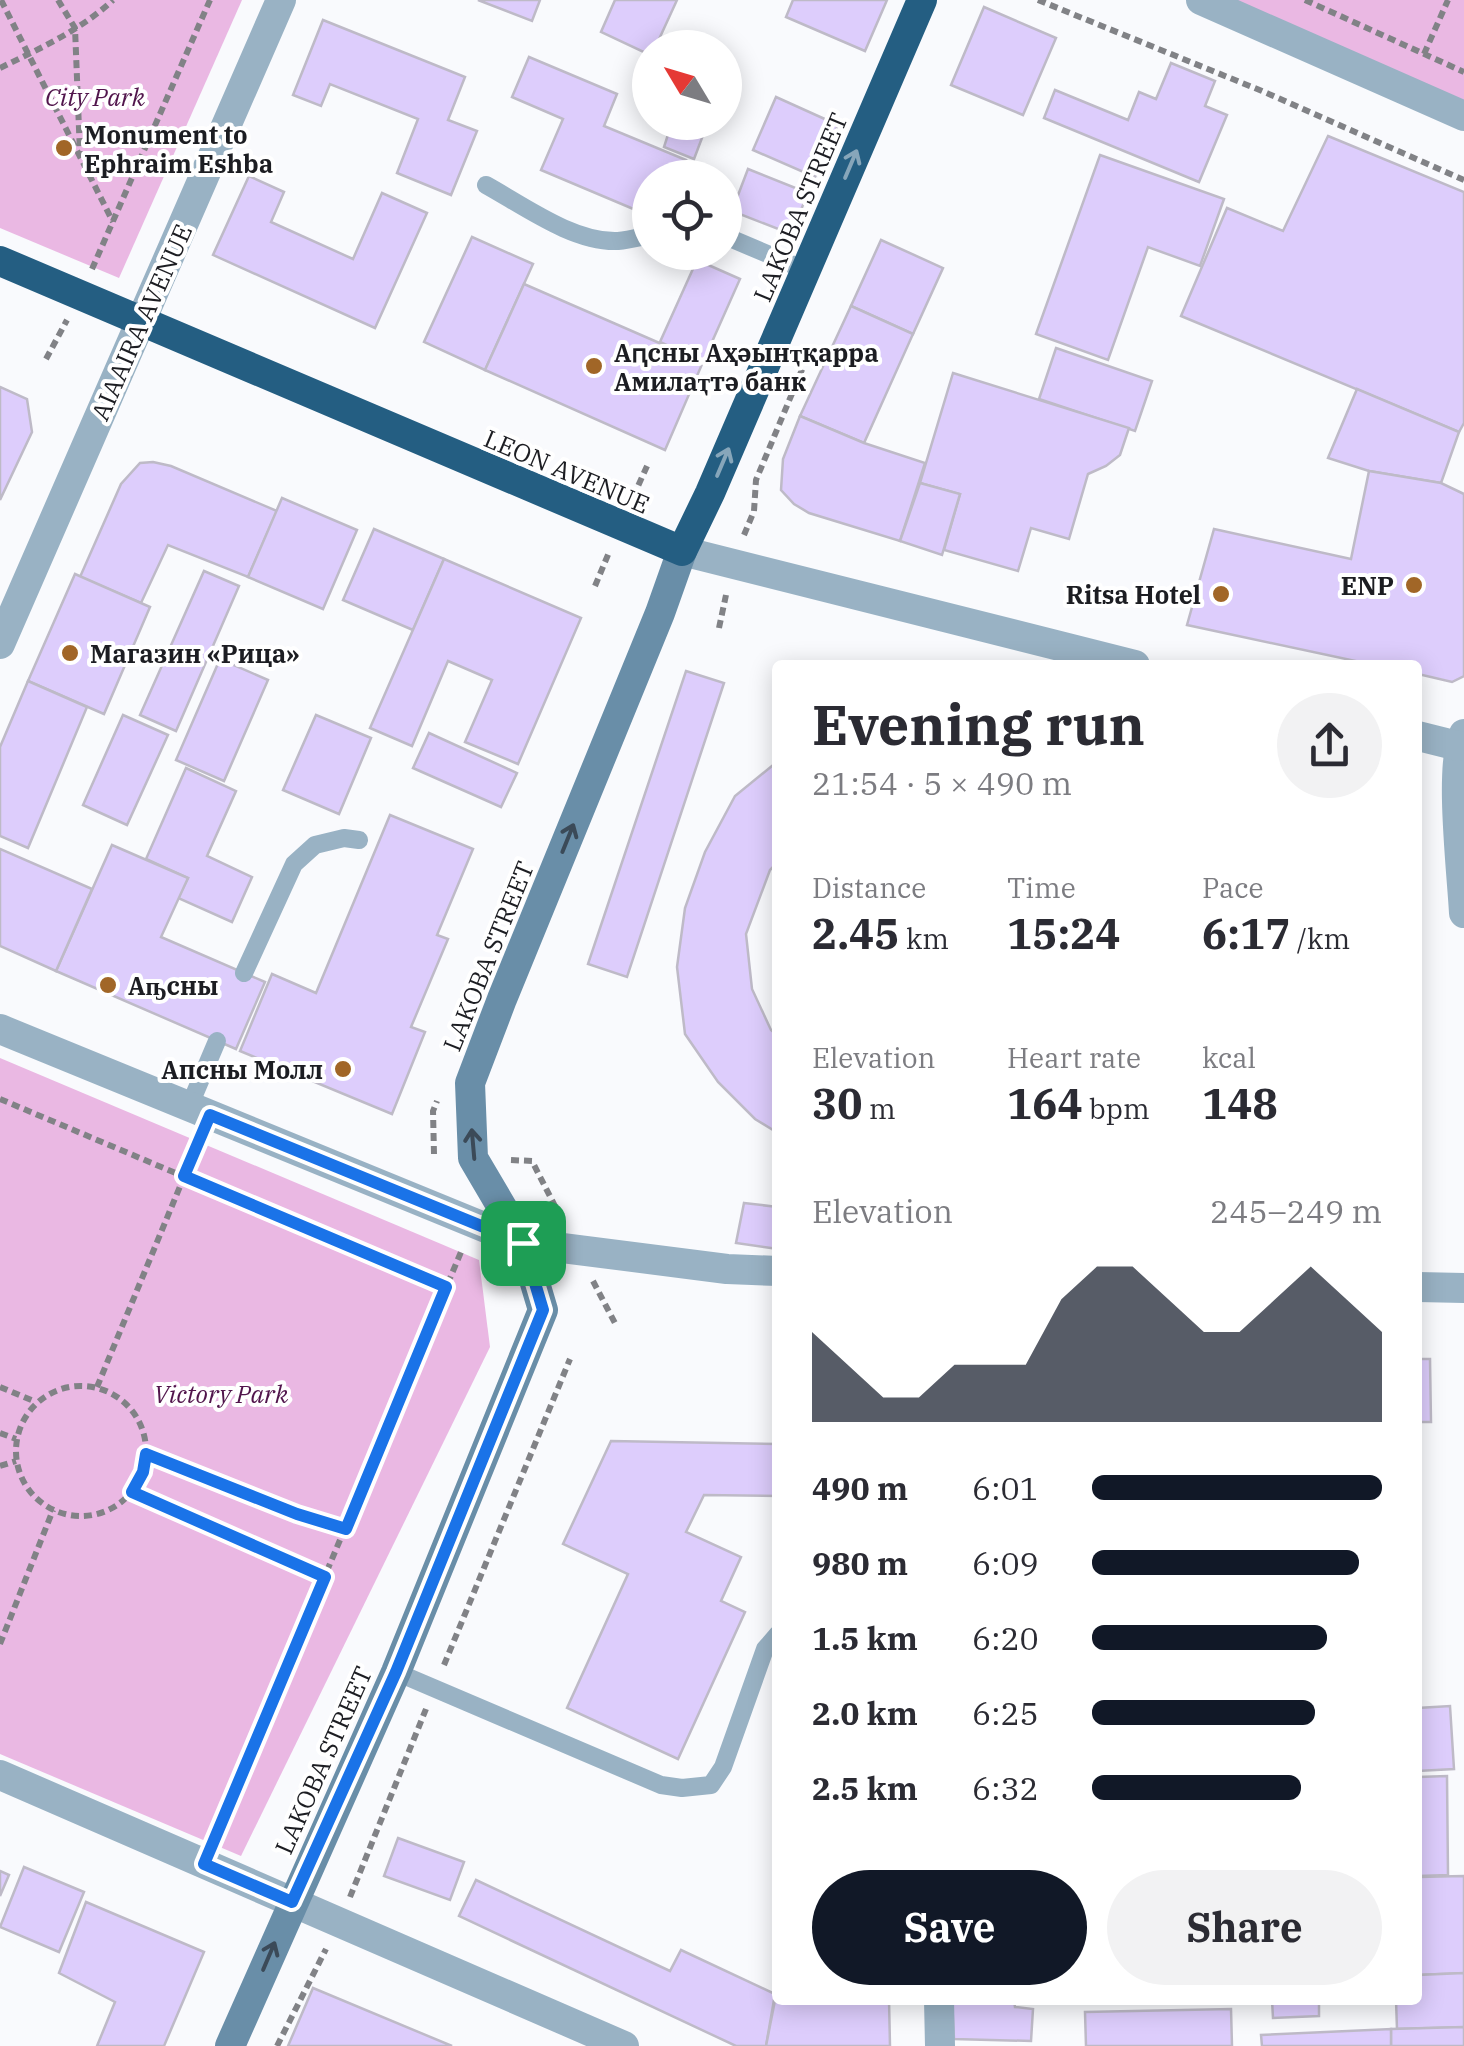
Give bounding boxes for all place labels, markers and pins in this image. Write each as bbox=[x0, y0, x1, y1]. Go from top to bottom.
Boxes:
place label: Monument to Ephraim Eshba bbox=[84, 118, 273, 180]
marker: Monument to Ephraim Eshba bbox=[53, 137, 75, 159]
place label: Аԥсны Аҳәынҭқарра Амилаҭтә банк bbox=[614, 336, 879, 398]
marker: Аԥсны Аҳәынҭқарра Амилаҭтә банк bbox=[583, 355, 605, 377]
place label: ENP bbox=[1341, 569, 1394, 602]
marker: ENP bbox=[1403, 574, 1425, 596]
place label: Ritsa Hotel bbox=[1066, 578, 1201, 611]
marker: Ritsa Hotel bbox=[1210, 583, 1232, 605]
place label: Магазин «Рица» bbox=[90, 637, 299, 670]
marker: Магазин «Рица» bbox=[59, 642, 81, 664]
place label: Аҧсны bbox=[128, 969, 218, 1002]
marker: Аҧсны bbox=[97, 974, 119, 996]
place label: Апсны Молл bbox=[161, 1053, 323, 1086]
marker: Апсны Молл bbox=[332, 1058, 354, 1080]
pin bbox=[481, 1201, 566, 1286]

